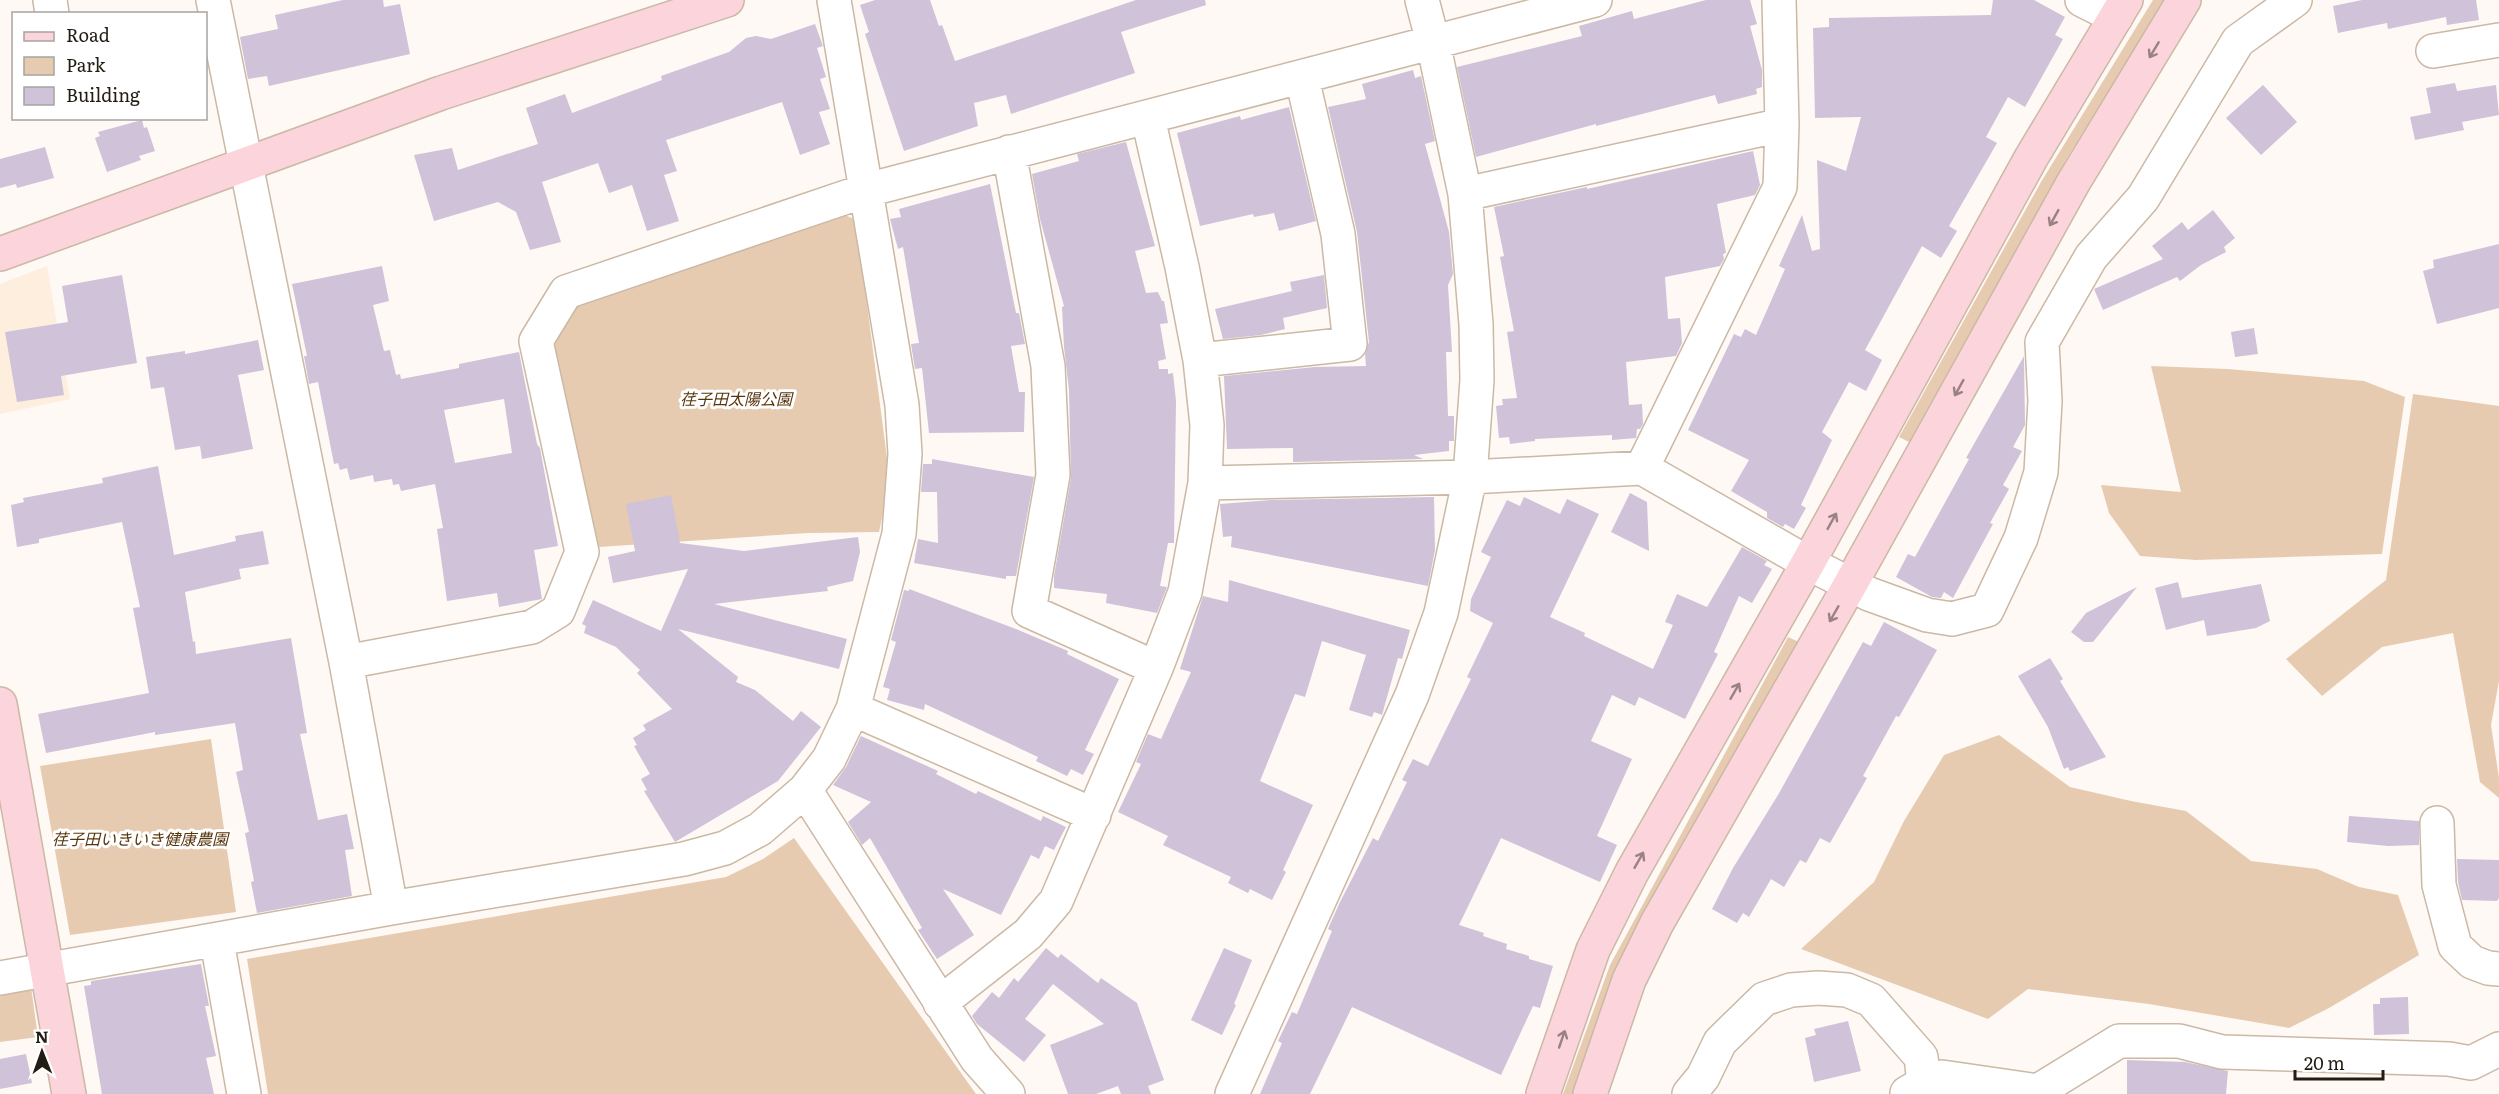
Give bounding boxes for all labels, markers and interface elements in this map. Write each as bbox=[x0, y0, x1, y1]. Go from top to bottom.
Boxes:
legend bbox=[12, 12, 207, 120]
text: Road bbox=[66, 21, 110, 48]
one-way arrow bbox=[2147, 41, 2159, 58]
text: Park bbox=[66, 51, 107, 78]
text: Building bbox=[66, 81, 141, 108]
one-way arrow bbox=[2048, 208, 2059, 226]
one-way arrow bbox=[1953, 379, 1965, 396]
park label: 荏子田太陽公園 bbox=[680, 386, 794, 410]
one-way arrow bbox=[1826, 513, 1838, 530]
one-way arrow bbox=[1828, 605, 1840, 622]
one-way arrow bbox=[1730, 682, 1742, 699]
park label: 荏子田いきいき健康農園 bbox=[52, 826, 230, 850]
one-way arrow bbox=[1633, 852, 1645, 869]
north arrow bbox=[12, 1022, 72, 1082]
text: N bbox=[35, 1024, 49, 1048]
one-way arrow bbox=[1558, 1030, 1569, 1049]
scale bar bbox=[2295, 1043, 2384, 1081]
text: 20 m bbox=[2304, 1049, 2345, 1076]

